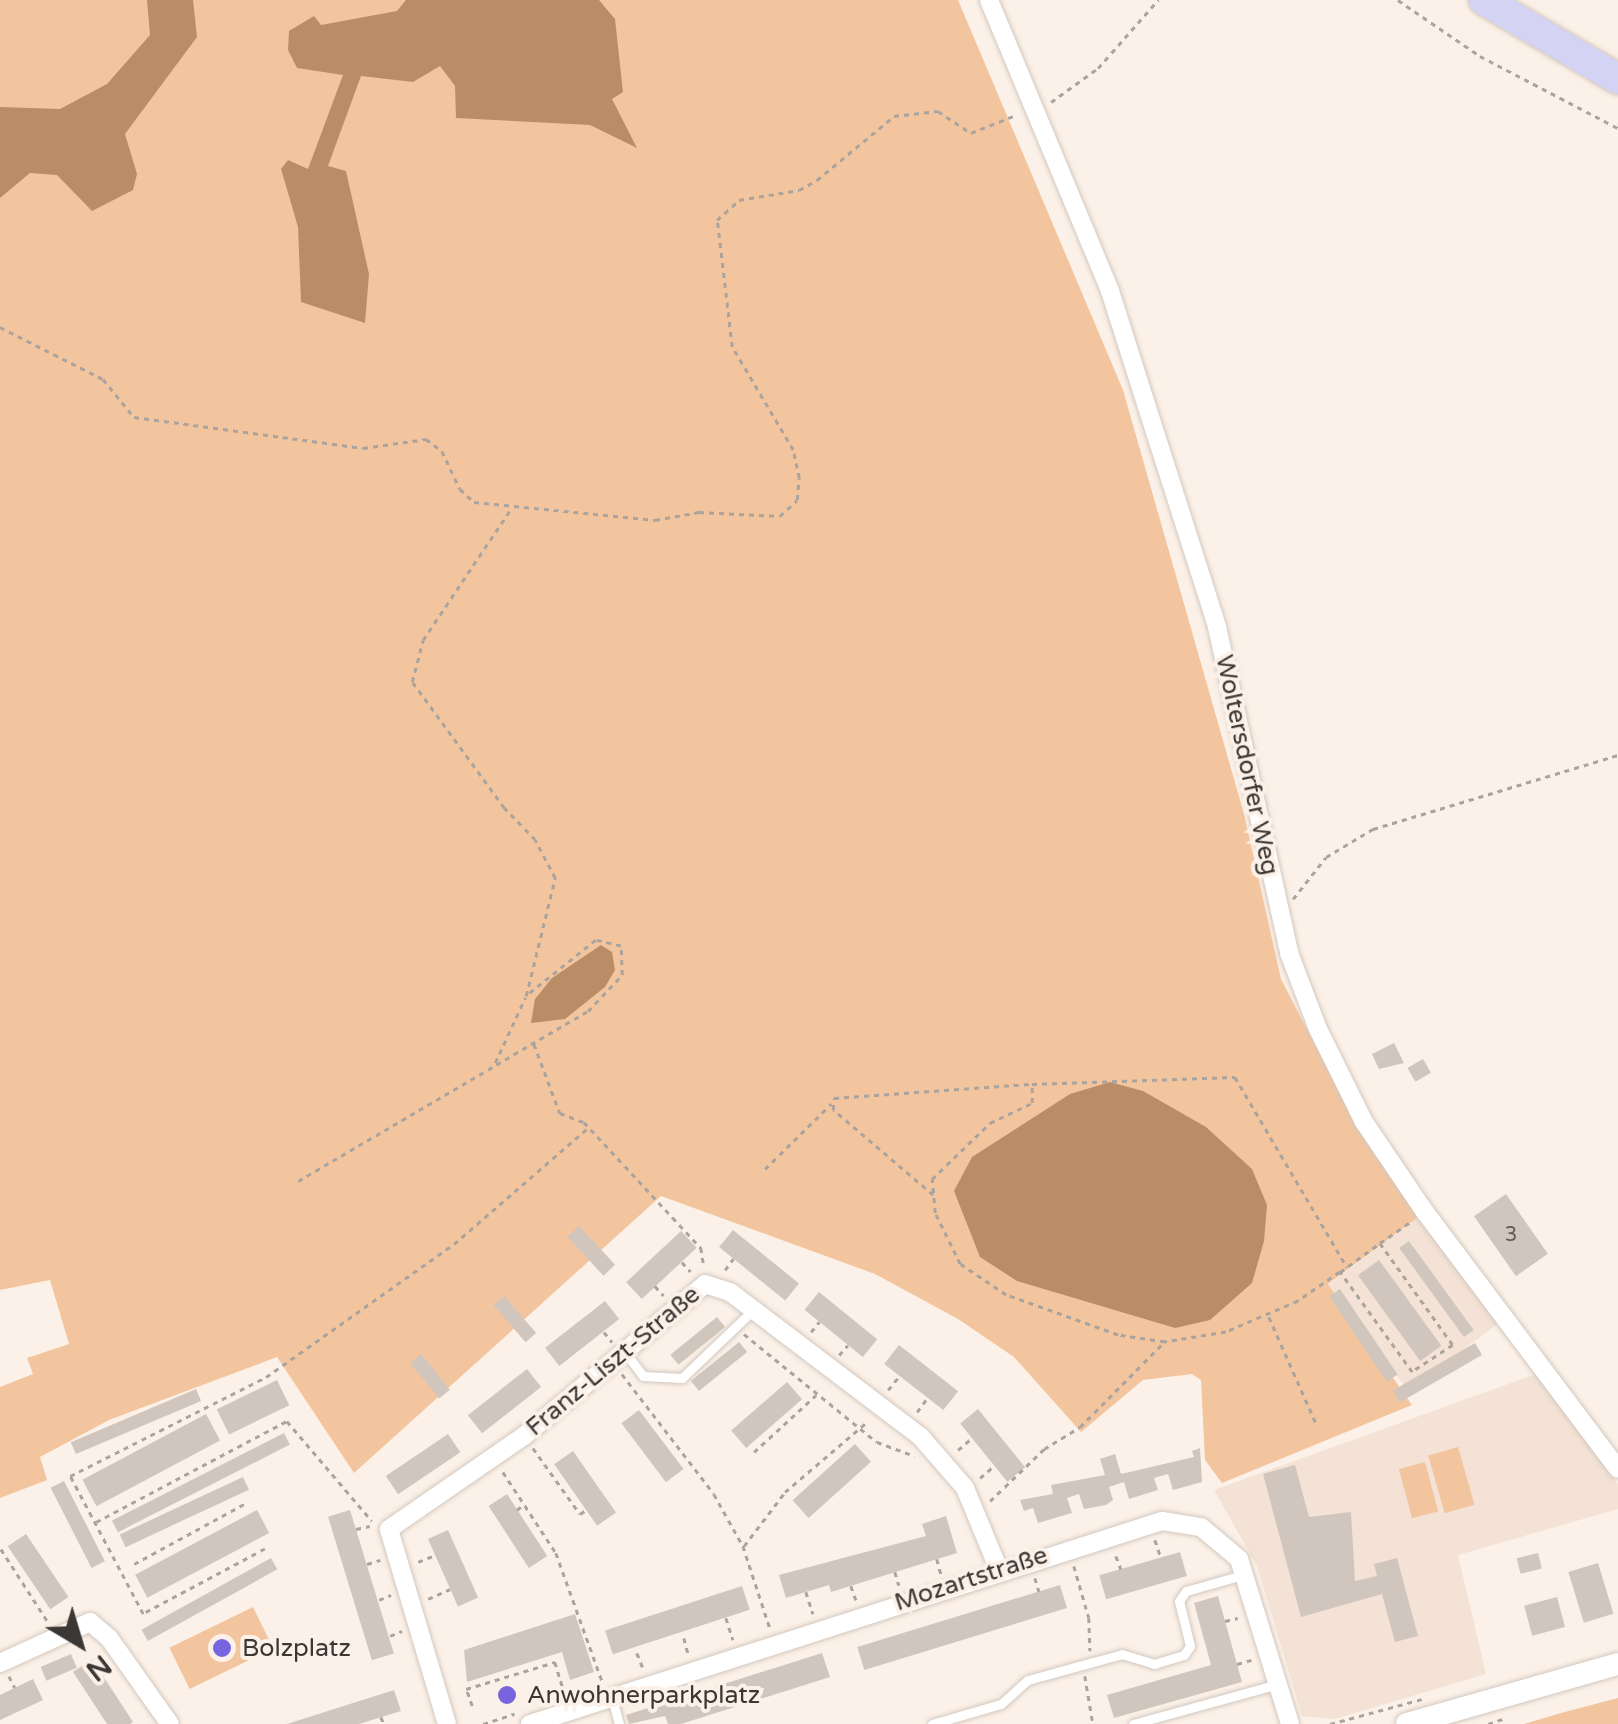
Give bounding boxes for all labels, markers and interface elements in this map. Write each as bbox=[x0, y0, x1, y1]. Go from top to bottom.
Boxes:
street label: Woltersdorfer Weg bbox=[1209, 652, 1285, 878]
house number: 3 bbox=[1505, 1223, 1517, 1247]
street label: Franz-Liszt-Straße bbox=[520, 1280, 706, 1442]
street label: Mozartstraße bbox=[891, 1540, 1051, 1618]
north arrow bbox=[30, 1594, 130, 1694]
place label: Bolzplatz bbox=[242, 1633, 351, 1663]
marker: Bolzplatz bbox=[211, 1637, 233, 1659]
text: N bbox=[79, 1647, 118, 1688]
place label: Anwohnerparkplatz bbox=[527, 1680, 760, 1710]
marker: Anwohnerparkplatz bbox=[496, 1684, 518, 1706]

